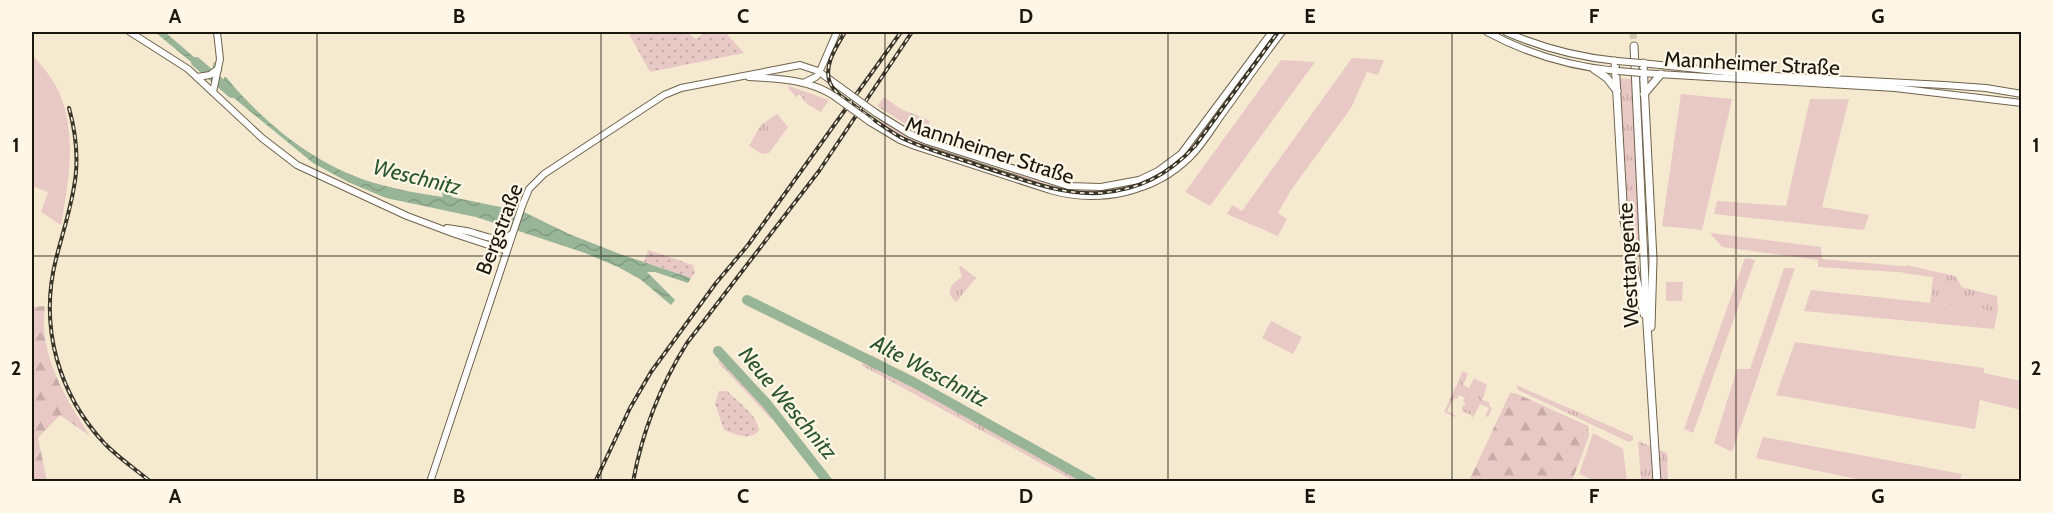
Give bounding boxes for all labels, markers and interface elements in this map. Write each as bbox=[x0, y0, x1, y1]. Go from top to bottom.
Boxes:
text: A bbox=[169, 4, 182, 28]
text: B bbox=[453, 4, 465, 28]
text: C bbox=[737, 4, 749, 28]
text: D bbox=[1019, 4, 1033, 28]
text: E bbox=[1304, 4, 1316, 28]
text: F bbox=[1589, 4, 1600, 28]
text: G bbox=[1871, 4, 1885, 28]
street label: Mannheimer Straße bbox=[1663, 46, 1841, 80]
street label: Mannheimer Straße bbox=[902, 111, 1078, 189]
text: 1 bbox=[12, 133, 20, 157]
text: 1 bbox=[2032, 133, 2040, 157]
water label: Weschnitz bbox=[370, 153, 464, 201]
street label: Bergstraße bbox=[470, 180, 528, 278]
street label: Westtangente bbox=[1612, 202, 1644, 328]
water label: Alte Weschnitz bbox=[866, 328, 994, 413]
water label: Neue Weschnitz bbox=[733, 341, 844, 466]
text: 2 bbox=[11, 356, 21, 380]
text: 2 bbox=[2031, 356, 2041, 380]
text: A bbox=[169, 484, 182, 508]
text: B bbox=[453, 484, 465, 508]
text: C bbox=[737, 484, 749, 508]
text: D bbox=[1019, 484, 1033, 508]
text: E bbox=[1304, 484, 1316, 508]
text: F bbox=[1589, 484, 1600, 508]
text: G bbox=[1871, 484, 1885, 508]

